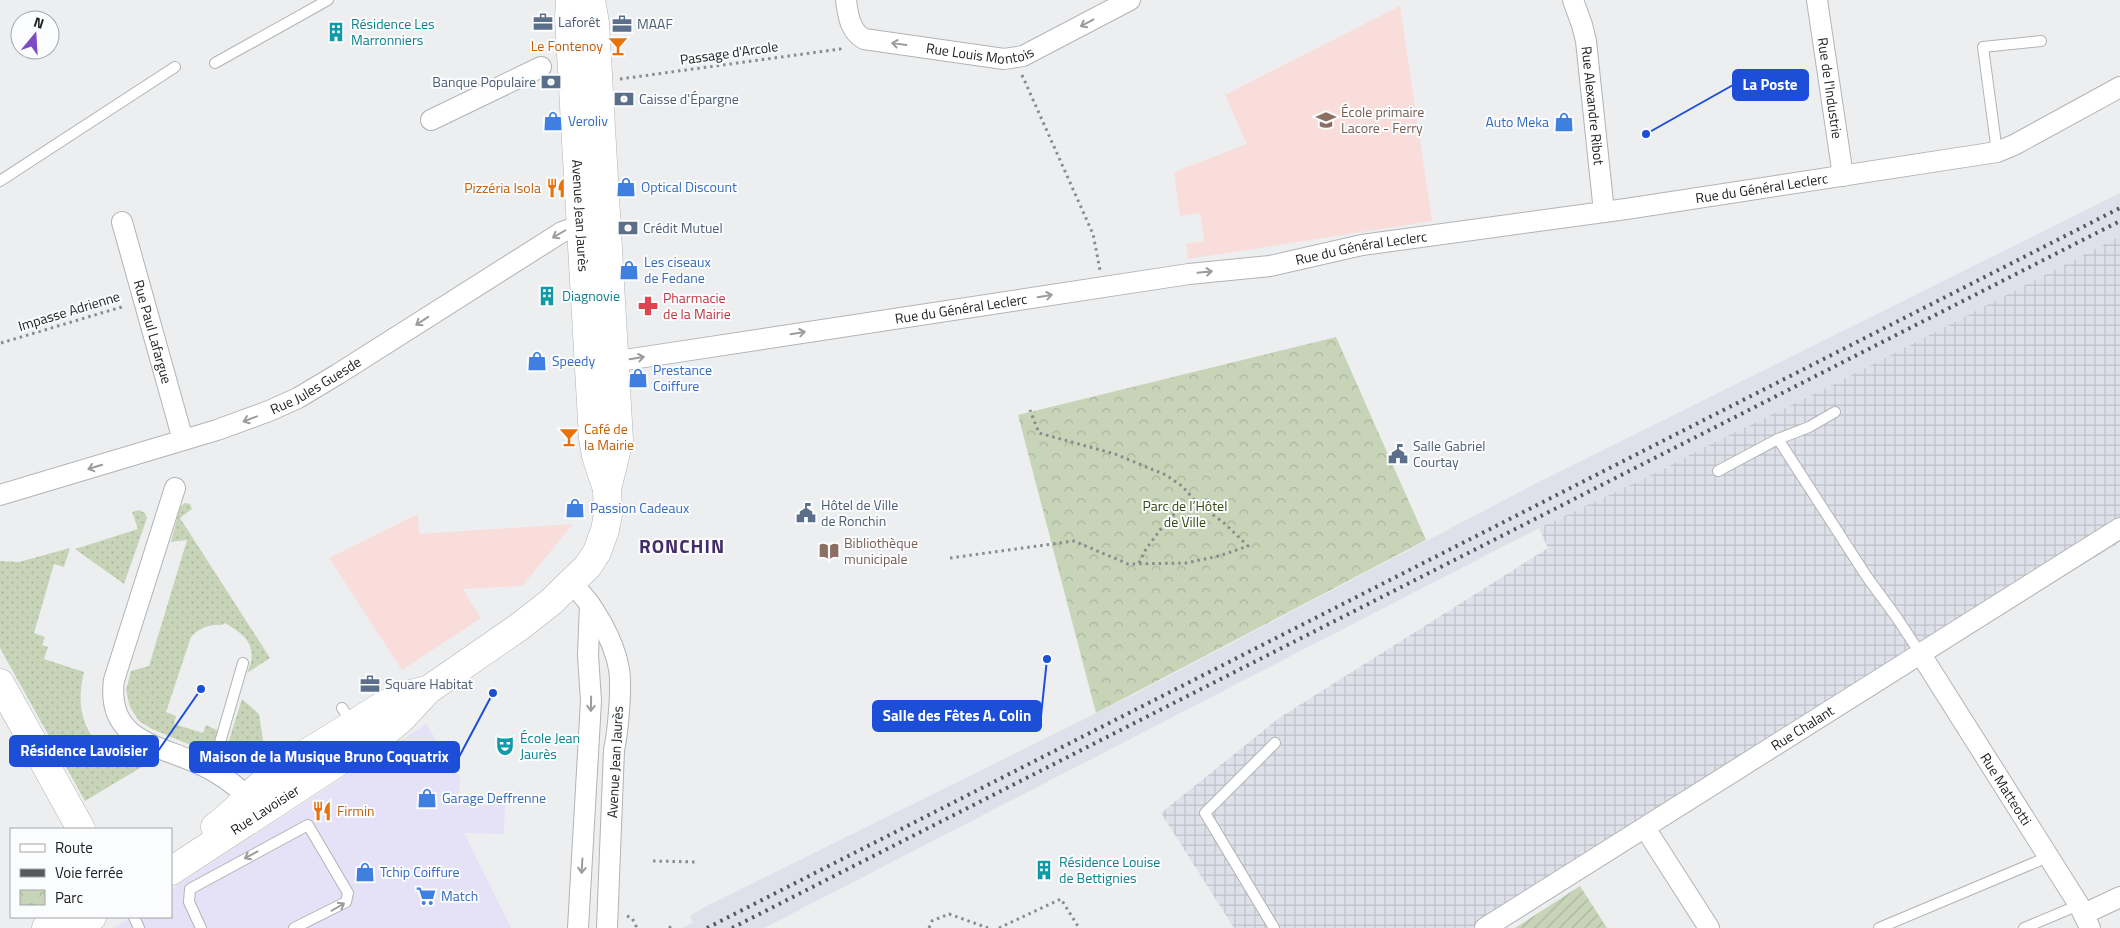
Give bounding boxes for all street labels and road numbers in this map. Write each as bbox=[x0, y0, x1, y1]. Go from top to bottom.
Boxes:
street label: Passage d'Arcole bbox=[678, 35, 779, 70]
street label: Rue de l'Industrie bbox=[1813, 36, 1848, 140]
street label: Rue Louis Montois bbox=[925, 37, 1037, 69]
street label: Rue Alexandre Ribot bbox=[1577, 45, 1610, 166]
street label: Avenue Jean Jaurès bbox=[567, 159, 594, 272]
street label: Rue du Général Leclerc bbox=[1694, 167, 1829, 208]
street label: Rue du Général Leclerc bbox=[1293, 225, 1428, 270]
street label: Rue Paul Lafargue bbox=[129, 277, 178, 386]
street label: Impasse Adrienne bbox=[15, 285, 122, 336]
street label: Rue du Général Leclerc bbox=[893, 288, 1029, 329]
street label: Rue Jules Guesde bbox=[267, 351, 365, 419]
street label: Rue Chalant bbox=[1766, 700, 1838, 756]
street label: Avenue Jean Jaurès bbox=[601, 705, 628, 819]
street label: Rue Matteotti bbox=[1976, 749, 2037, 829]
street label: Rue Lavoisier bbox=[226, 779, 303, 840]

